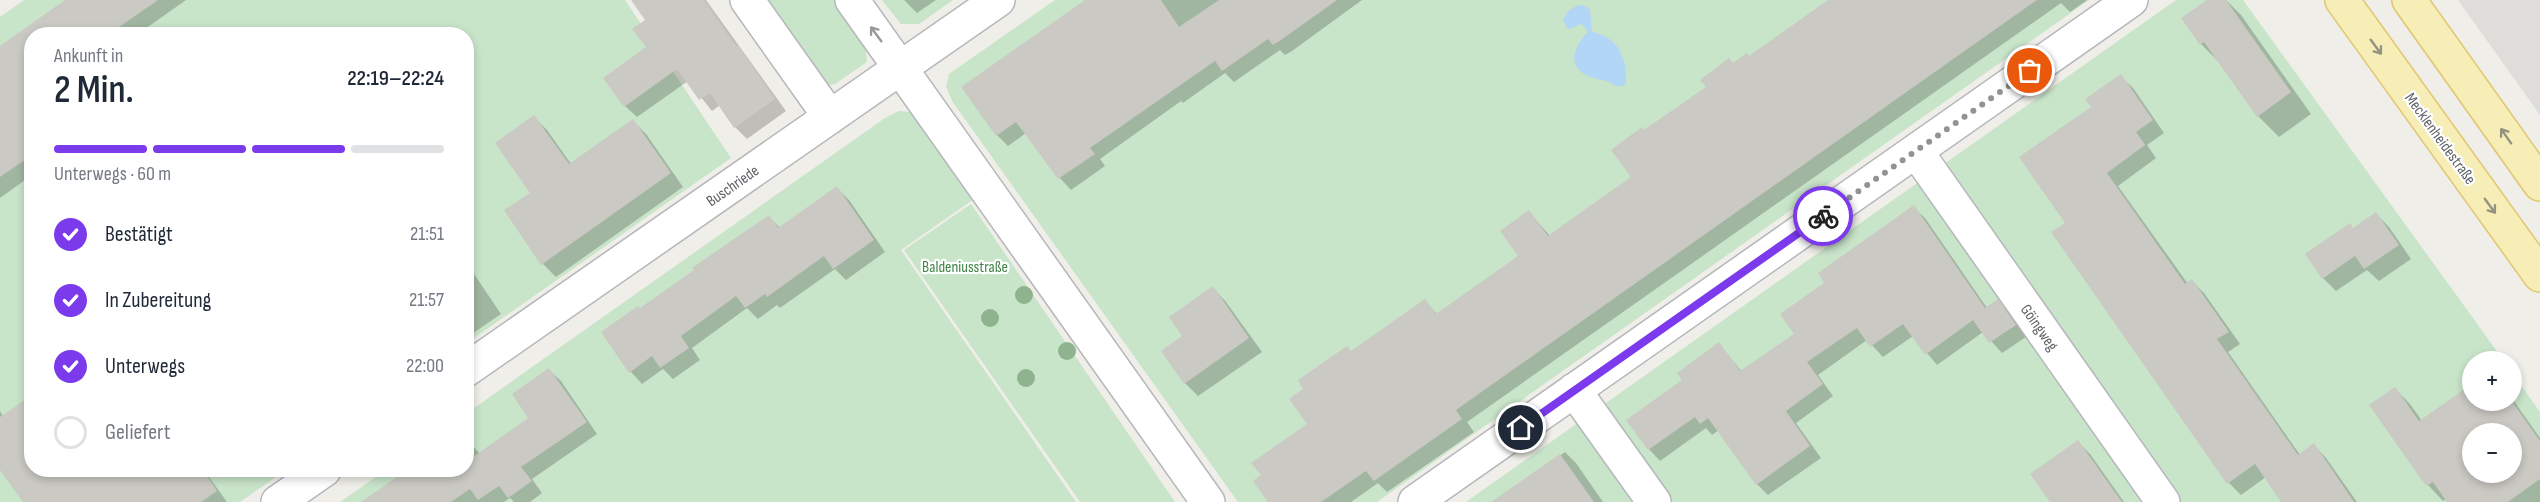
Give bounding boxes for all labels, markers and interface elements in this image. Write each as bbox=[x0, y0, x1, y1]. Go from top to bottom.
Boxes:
one-way arrow bbox=[870, 26, 883, 42]
one-way arrow bbox=[2370, 39, 2382, 55]
text: Ankunft in bbox=[54, 44, 123, 68]
pin bbox=[2004, 45, 2055, 96]
icon: bag bbox=[2013, 54, 2046, 87]
text: 22:19–22:24 bbox=[347, 65, 444, 92]
text: 2 Min. bbox=[54, 67, 134, 114]
street label: Mecklenheidestraße bbox=[2400, 89, 2479, 188]
one-way arrow bbox=[2500, 128, 2512, 145]
street label: Buschriede bbox=[703, 161, 763, 211]
text: Unterwegs · 60 m bbox=[54, 162, 171, 186]
courier bbox=[1793, 186, 1853, 246]
one-way arrow bbox=[2484, 197, 2496, 213]
icon: bike bbox=[1807, 200, 1840, 233]
icon: check bbox=[54, 218, 87, 251]
text: Bestätigt bbox=[105, 221, 173, 248]
text: 21:51 bbox=[410, 222, 444, 246]
park label: Baldeniusstraße bbox=[922, 258, 1008, 277]
icon: check bbox=[54, 284, 87, 317]
text: In Zubereitung bbox=[105, 287, 211, 314]
text: 21:57 bbox=[409, 288, 444, 312]
street label: Göingweg bbox=[2016, 301, 2062, 355]
icon: check bbox=[54, 350, 87, 383]
map controls bbox=[2462, 351, 2522, 483]
button: + bbox=[2462, 351, 2522, 411]
text: Unterwegs bbox=[105, 353, 185, 380]
text: 22:00 bbox=[406, 354, 444, 378]
pin bbox=[1495, 402, 1546, 453]
icon: home bbox=[1504, 411, 1537, 444]
text: Geliefert bbox=[105, 419, 170, 446]
button: − bbox=[2462, 423, 2522, 483]

